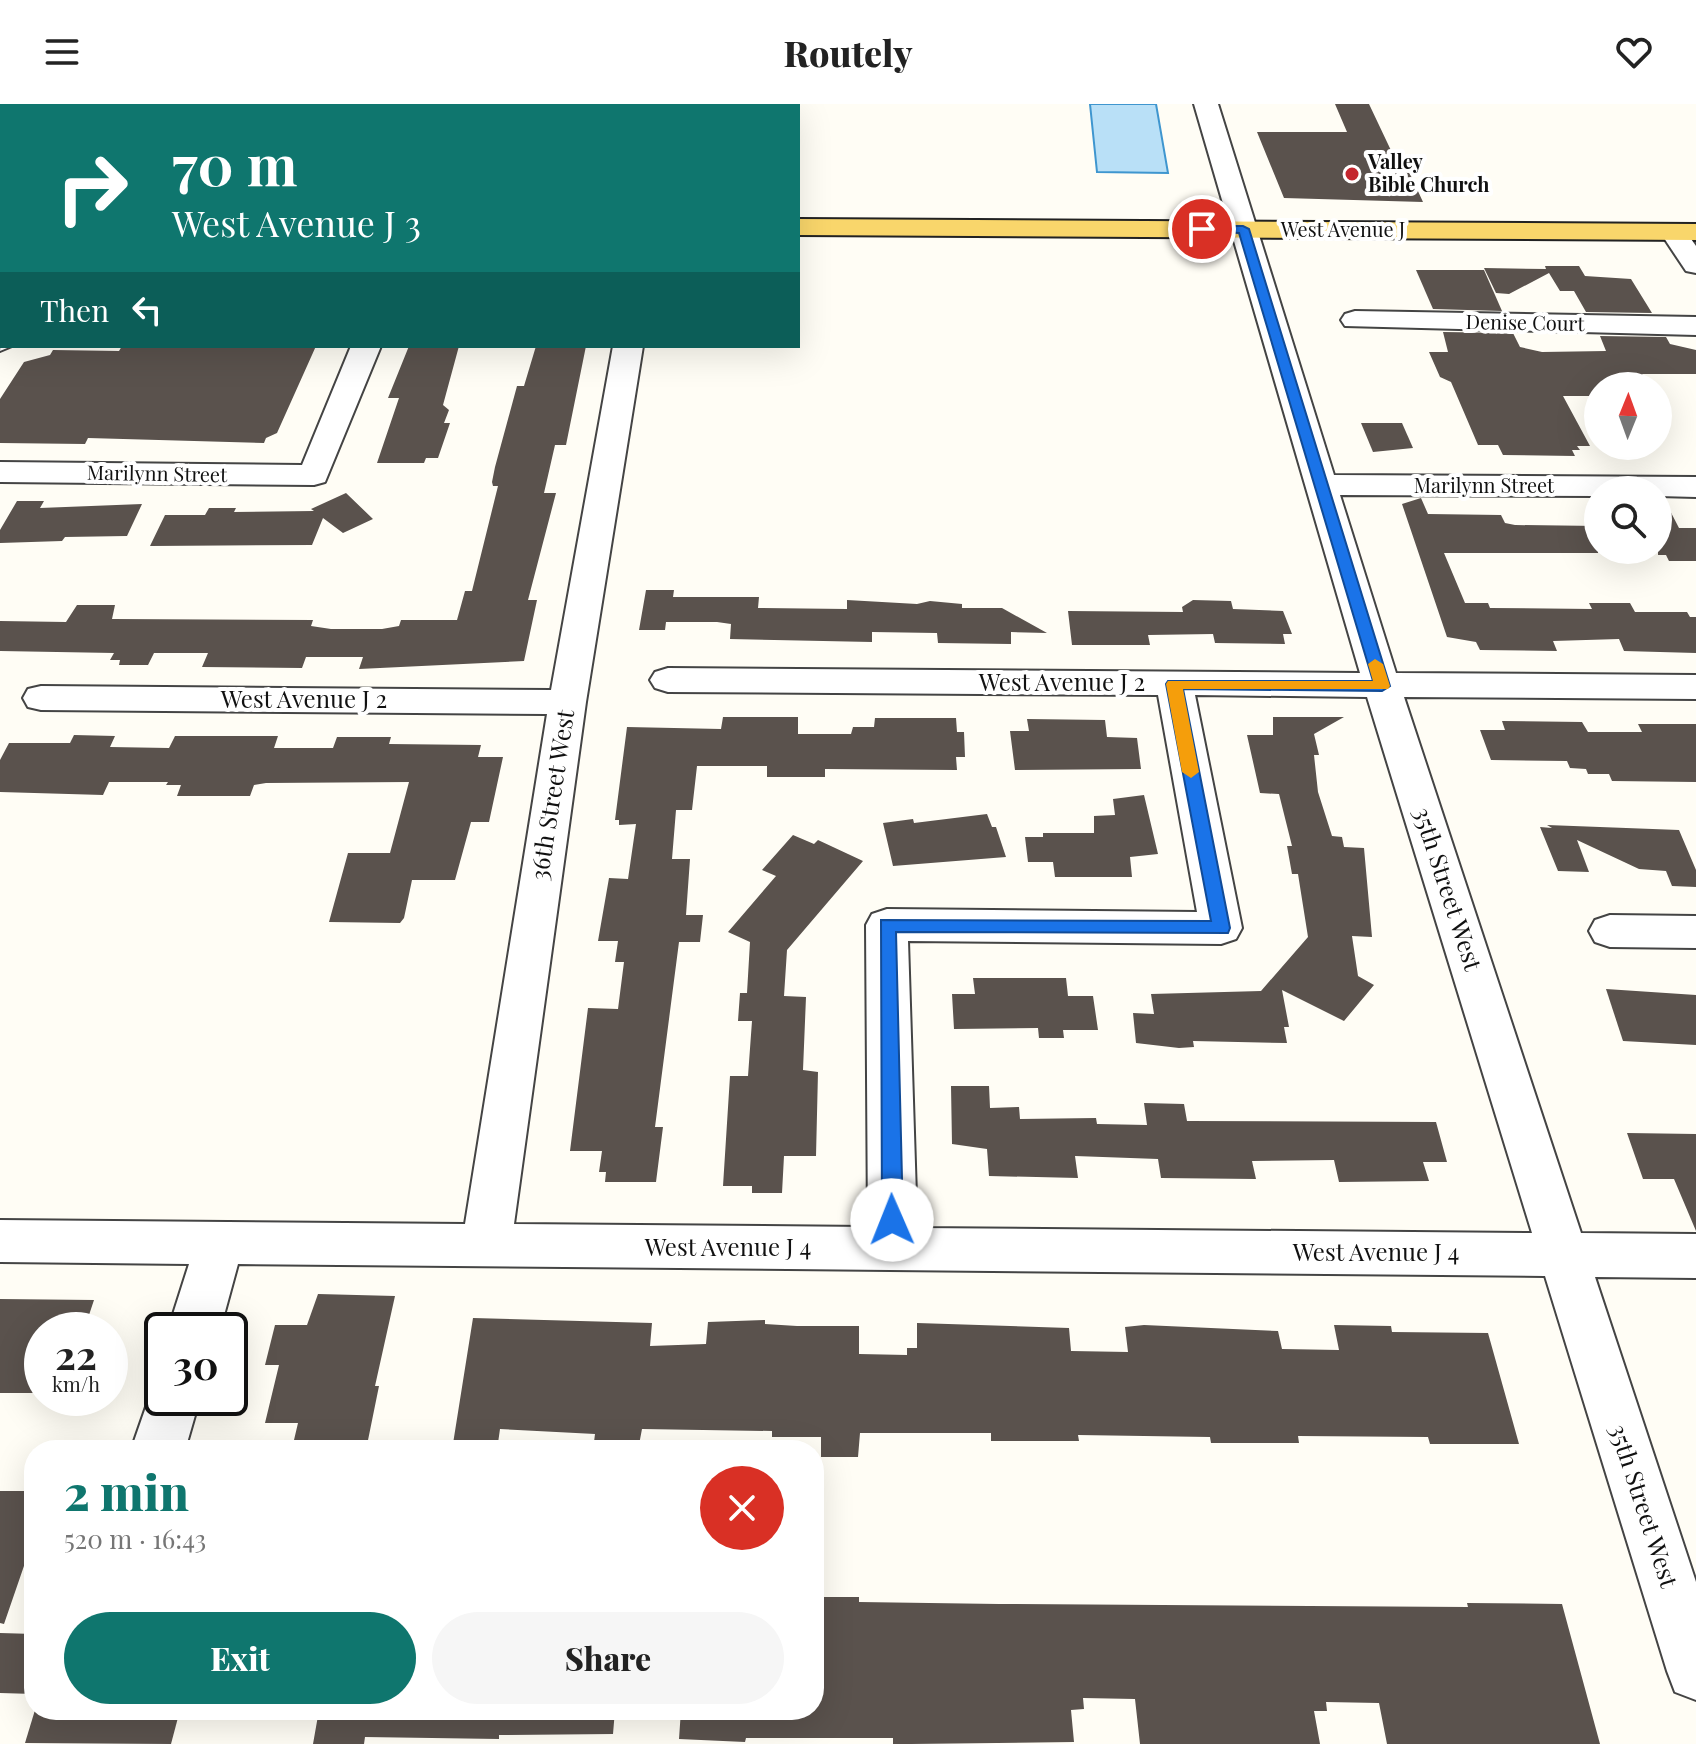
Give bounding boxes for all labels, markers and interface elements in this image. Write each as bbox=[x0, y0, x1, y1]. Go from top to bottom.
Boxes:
text: Routely bbox=[783, 28, 913, 76]
icon: menu bbox=[40, 30, 84, 74]
icon: heart bbox=[1612, 30, 1656, 74]
text: 70 m bbox=[172, 126, 297, 201]
icon: right bbox=[40, 136, 144, 240]
place label: Valley Bible Church bbox=[1367, 147, 1490, 197]
marker: Valley Bible Church bbox=[1343, 165, 1361, 183]
pin bbox=[1168, 195, 1236, 263]
text: West Avenue J 3 bbox=[172, 198, 421, 246]
icon: arrive bbox=[1180, 207, 1224, 251]
street label: West Avenue J bbox=[1280, 215, 1405, 242]
icon: left bbox=[125, 288, 169, 332]
text: Then bbox=[40, 290, 109, 330]
street label: Denise Court bbox=[1465, 307, 1586, 336]
north arrow bbox=[1584, 372, 1672, 460]
map controls bbox=[1584, 372, 1672, 564]
street label: Marilynn Street bbox=[87, 458, 228, 487]
street label: Marilynn Street bbox=[1414, 471, 1555, 498]
button: search bbox=[1584, 476, 1672, 564]
street label: West Avenue J 2 bbox=[978, 665, 1145, 697]
street label: West Avenue J 2 bbox=[220, 682, 387, 714]
street label: 36th Street West bbox=[522, 707, 580, 882]
street label: 35th Street West bbox=[1407, 803, 1491, 975]
position arrow bbox=[850, 1178, 934, 1262]
street label: West Avenue J 4 bbox=[644, 1230, 811, 1262]
street label: West Avenue J 4 bbox=[1292, 1235, 1459, 1267]
speed limit sign: 30 bbox=[144, 1312, 248, 1416]
text: 22 bbox=[55, 1327, 97, 1380]
text: km/h bbox=[52, 1370, 100, 1397]
street label: 35th Street West bbox=[1603, 1420, 1687, 1592]
text: 2 min bbox=[64, 1459, 189, 1523]
button: close bbox=[700, 1466, 784, 1550]
text: 520 m · 16:43 bbox=[64, 1521, 206, 1556]
button: Exit bbox=[64, 1612, 416, 1704]
button: Share bbox=[432, 1612, 784, 1704]

